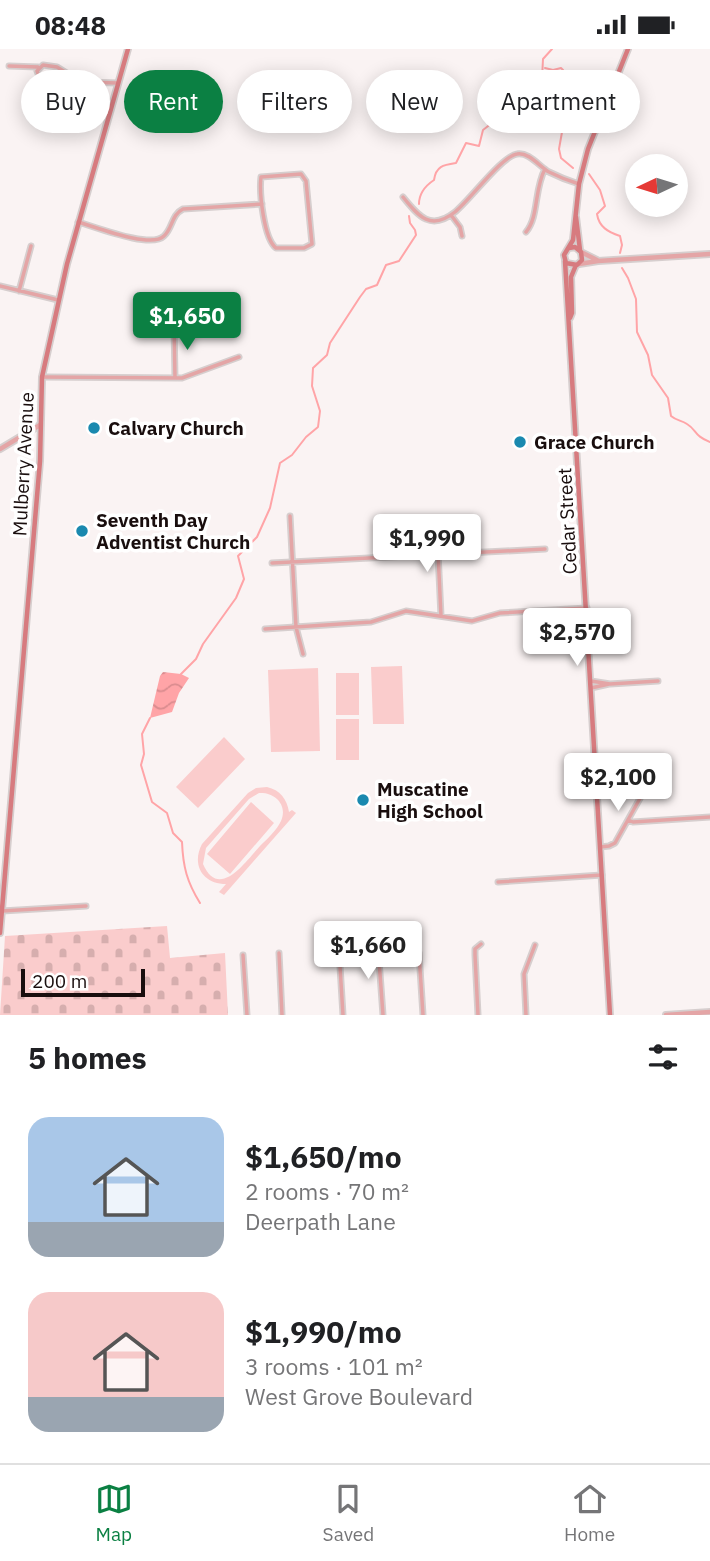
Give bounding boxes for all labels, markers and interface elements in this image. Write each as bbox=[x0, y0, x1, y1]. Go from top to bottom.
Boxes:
text: 08:48 bbox=[35, 8, 106, 42]
chip: Buy bbox=[21, 70, 110, 133]
chip: Rent bbox=[124, 70, 223, 133]
chip: Filters bbox=[237, 70, 352, 133]
chip: New bbox=[366, 70, 463, 133]
chip: Apartment bbox=[477, 70, 640, 133]
north arrow bbox=[625, 154, 688, 217]
map controls bbox=[625, 154, 688, 217]
pin: $1,650 bbox=[130, 293, 244, 352]
text: $1,650 bbox=[149, 300, 225, 330]
street label: Mulberry Avenue bbox=[7, 391, 39, 537]
place label: Calvary Church bbox=[108, 416, 244, 440]
marker: Calvary Church bbox=[86, 420, 102, 436]
place label: Grace Church bbox=[534, 430, 655, 454]
marker: Grace Church bbox=[512, 434, 528, 450]
street label: Cedar Street bbox=[552, 467, 582, 575]
place label: Seventh Day Adventist Church bbox=[96, 508, 250, 554]
pin: $1,990 bbox=[370, 515, 484, 574]
text: $1,990 bbox=[389, 522, 465, 552]
marker: Seventh Day Adventist Church bbox=[74, 523, 90, 539]
pin: $2,570 bbox=[520, 609, 634, 668]
text: $2,570 bbox=[539, 616, 615, 646]
pin: $2,100 bbox=[561, 753, 675, 813]
text: $2,100 bbox=[580, 761, 656, 791]
place label: Muscatine High School bbox=[377, 777, 483, 823]
marker: Muscatine High School bbox=[355, 792, 371, 808]
pin: $1,660 bbox=[311, 921, 425, 981]
text: $1,660 bbox=[330, 929, 406, 959]
scale bar bbox=[21, 966, 145, 998]
text: 200 m bbox=[32, 969, 87, 993]
text: 5 homes bbox=[28, 1038, 147, 1077]
icon: filters bbox=[644, 1038, 682, 1076]
text: $1,650/mo bbox=[245, 1137, 402, 1176]
icon: home bbox=[84, 1145, 168, 1229]
text: 2 rooms · 70 m² bbox=[245, 1176, 409, 1206]
text: Deerpath Lane bbox=[245, 1206, 396, 1236]
text: $1,990/mo bbox=[245, 1312, 402, 1351]
icon: home bbox=[84, 1320, 168, 1404]
text: 3 rooms · 101 m² bbox=[245, 1351, 423, 1381]
text: West Grove Boulevard bbox=[245, 1381, 473, 1411]
tab: Map bbox=[95, 1480, 133, 1546]
tab: Saved bbox=[323, 1480, 374, 1546]
tab: Home bbox=[564, 1480, 615, 1546]

